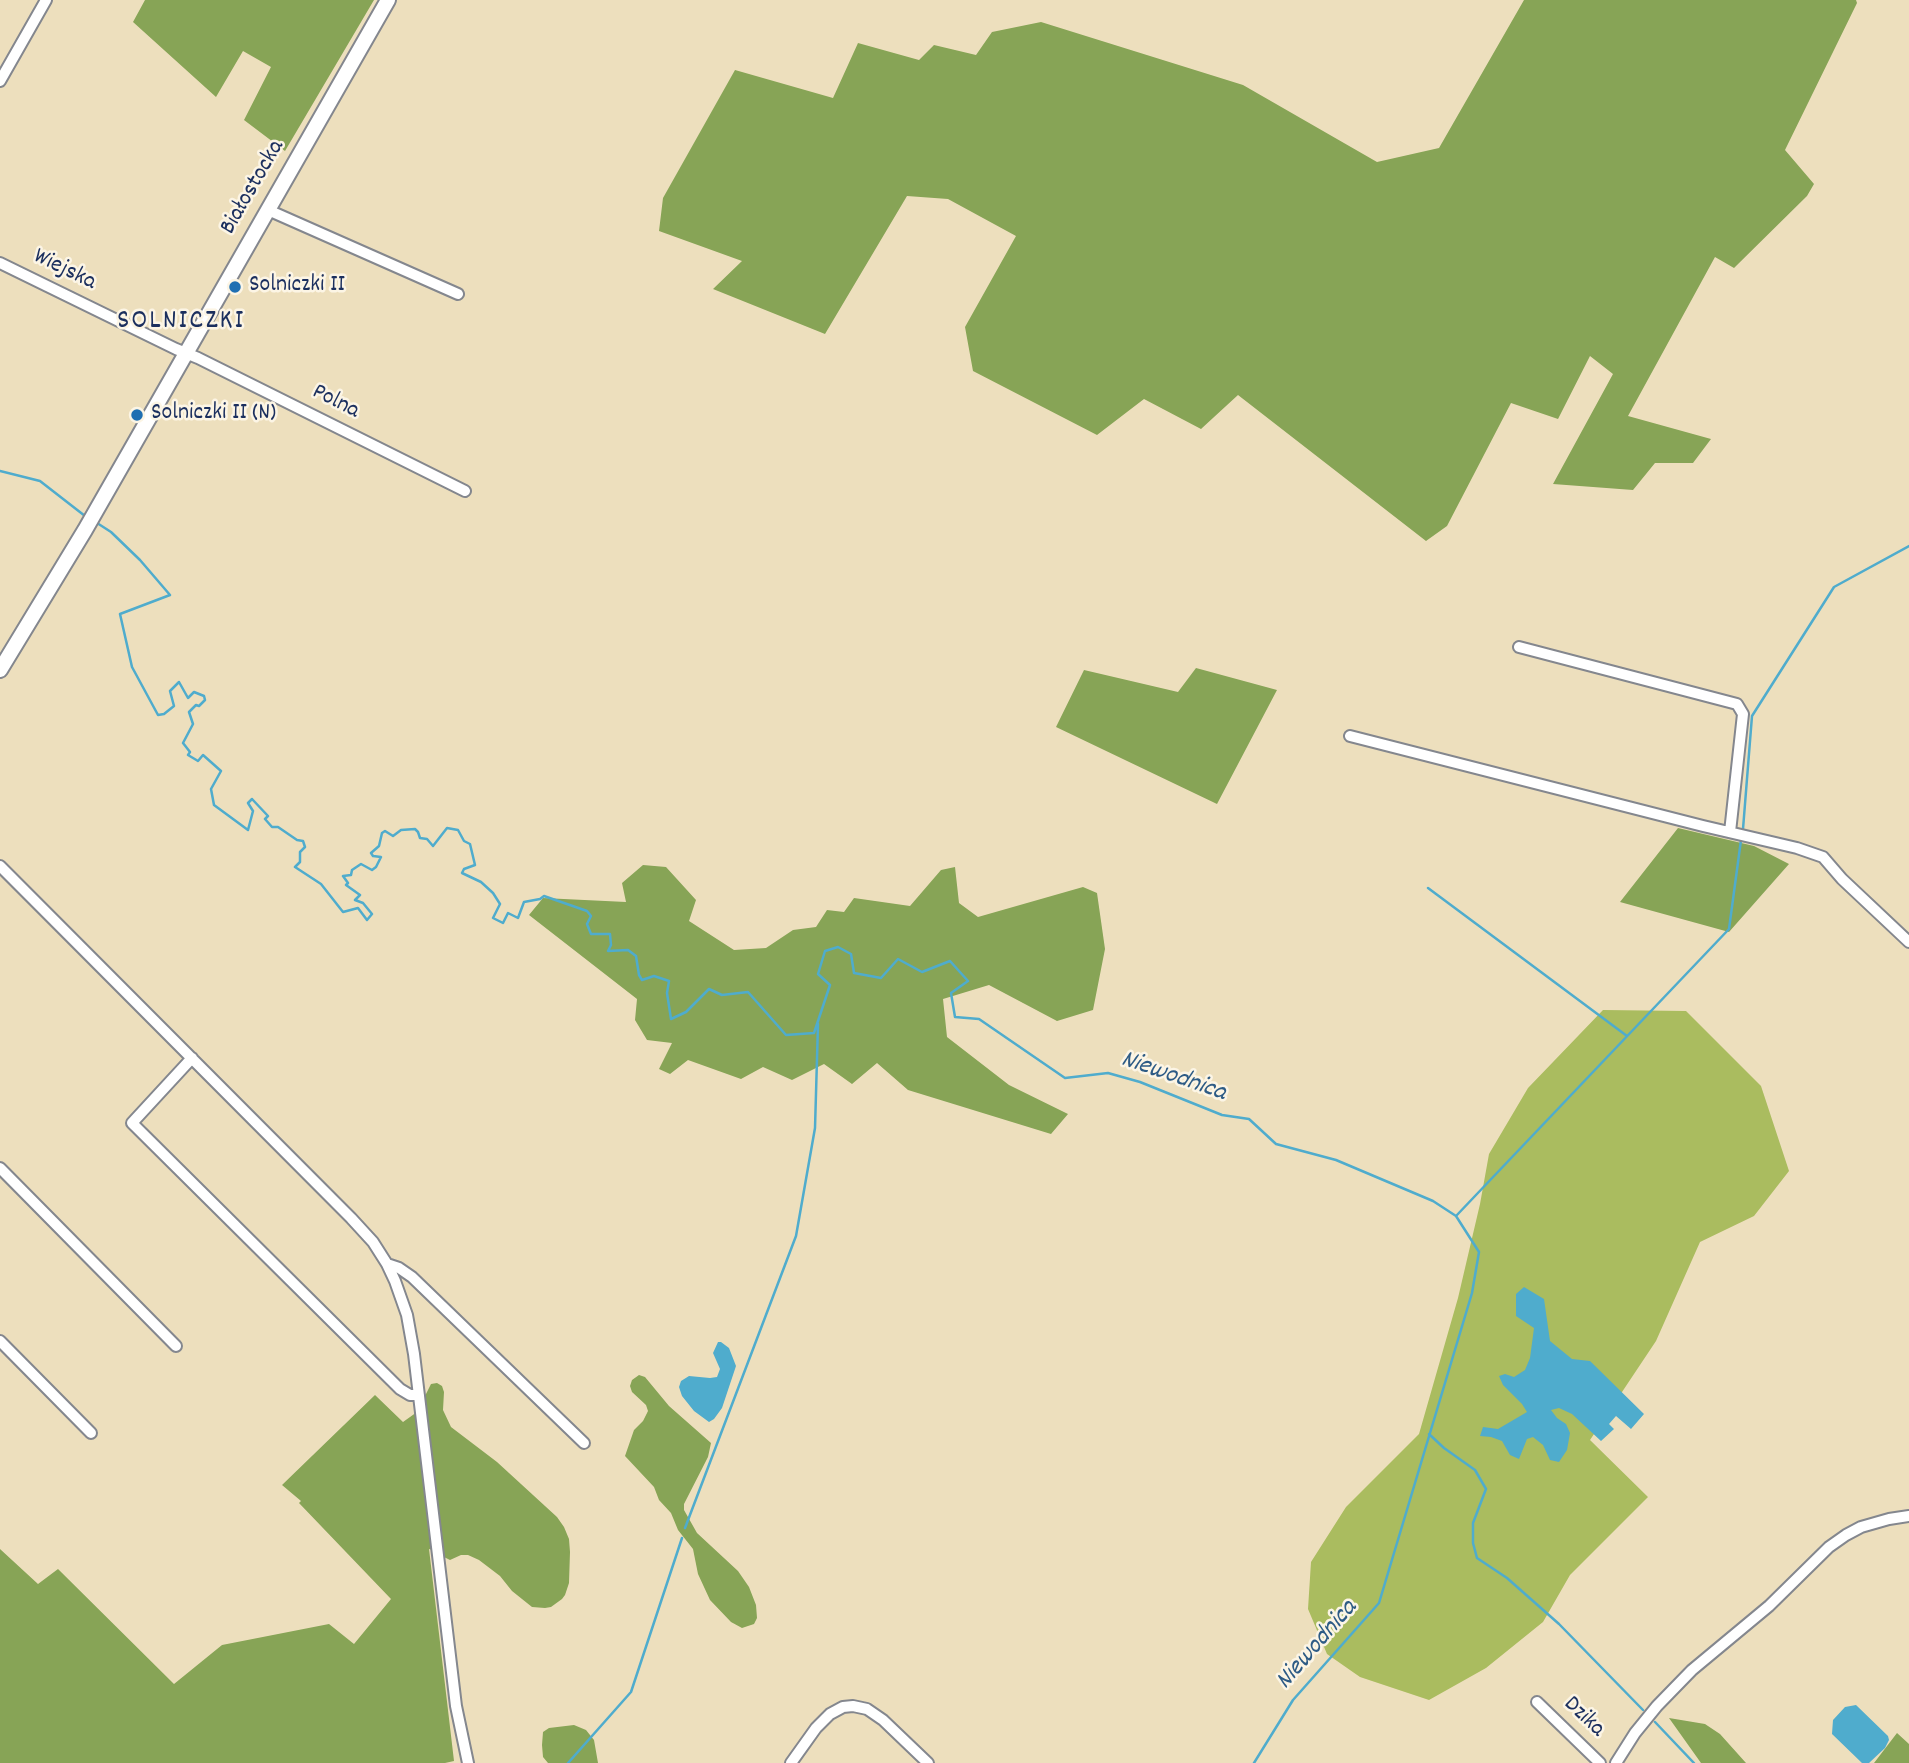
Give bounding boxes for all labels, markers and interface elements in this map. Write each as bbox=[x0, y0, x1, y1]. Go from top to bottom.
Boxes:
street label: Białostocka bbox=[215, 136, 293, 240]
street label: Wiejska bbox=[28, 244, 100, 298]
place label: Solniczki II bbox=[249, 273, 345, 301]
marker: Solniczki II bbox=[227, 279, 243, 295]
district label: SOLNICZKI bbox=[118, 306, 244, 340]
street label: Polna bbox=[306, 379, 364, 427]
place label: Solniczki II (N) bbox=[151, 401, 276, 429]
marker: Solniczki II (N) bbox=[129, 407, 145, 423]
water label: Niewodnica bbox=[1116, 1046, 1230, 1110]
water label: Niewodnica bbox=[1270, 1595, 1366, 1697]
street label: Dzika bbox=[1556, 1691, 1610, 1745]

